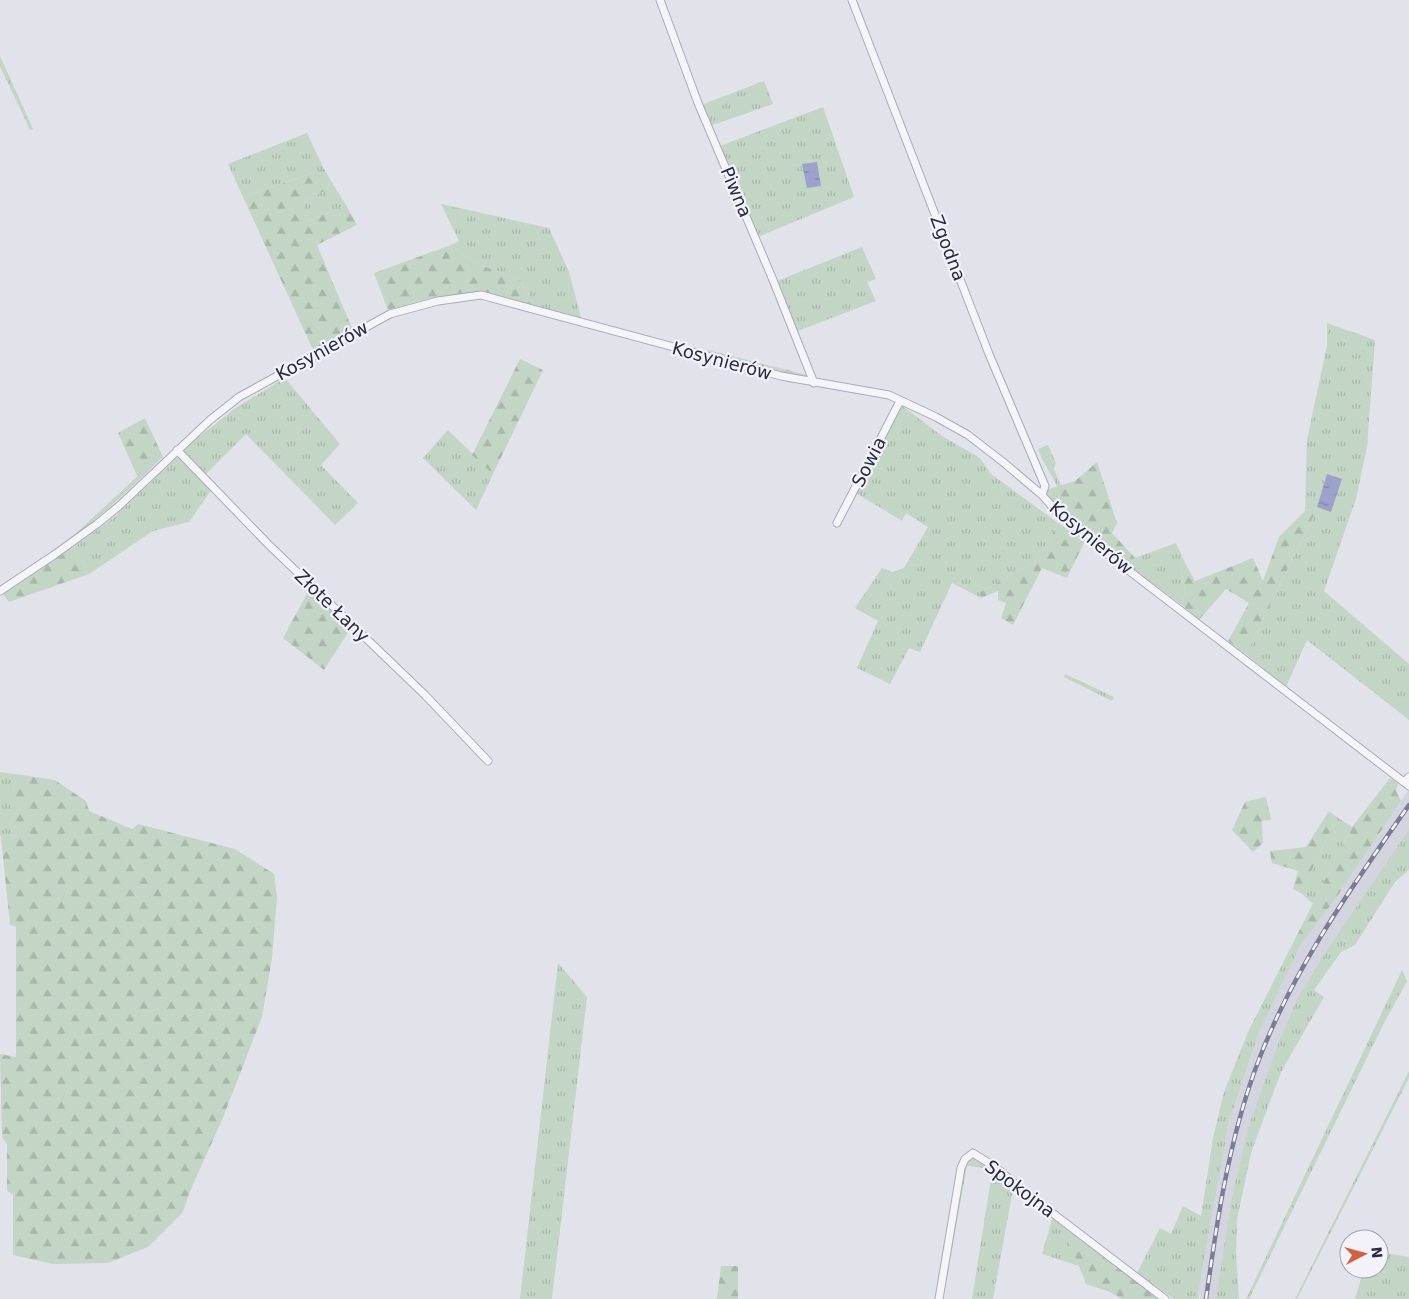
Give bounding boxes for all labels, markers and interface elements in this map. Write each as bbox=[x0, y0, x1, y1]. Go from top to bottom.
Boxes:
street label: Piwna bbox=[717, 163, 756, 220]
street label: Zgodna bbox=[926, 212, 971, 284]
street label: Kosynierów bbox=[272, 317, 372, 385]
street label: Kosynierów bbox=[670, 337, 774, 384]
street label: Sowia bbox=[847, 433, 890, 490]
street label: Kosynierów bbox=[1045, 497, 1137, 579]
street label: Złote Łany bbox=[291, 565, 374, 647]
street label: Spokojna bbox=[981, 1156, 1059, 1222]
north arrow bbox=[1339, 1229, 1389, 1279]
text: N bbox=[1368, 1246, 1385, 1259]

